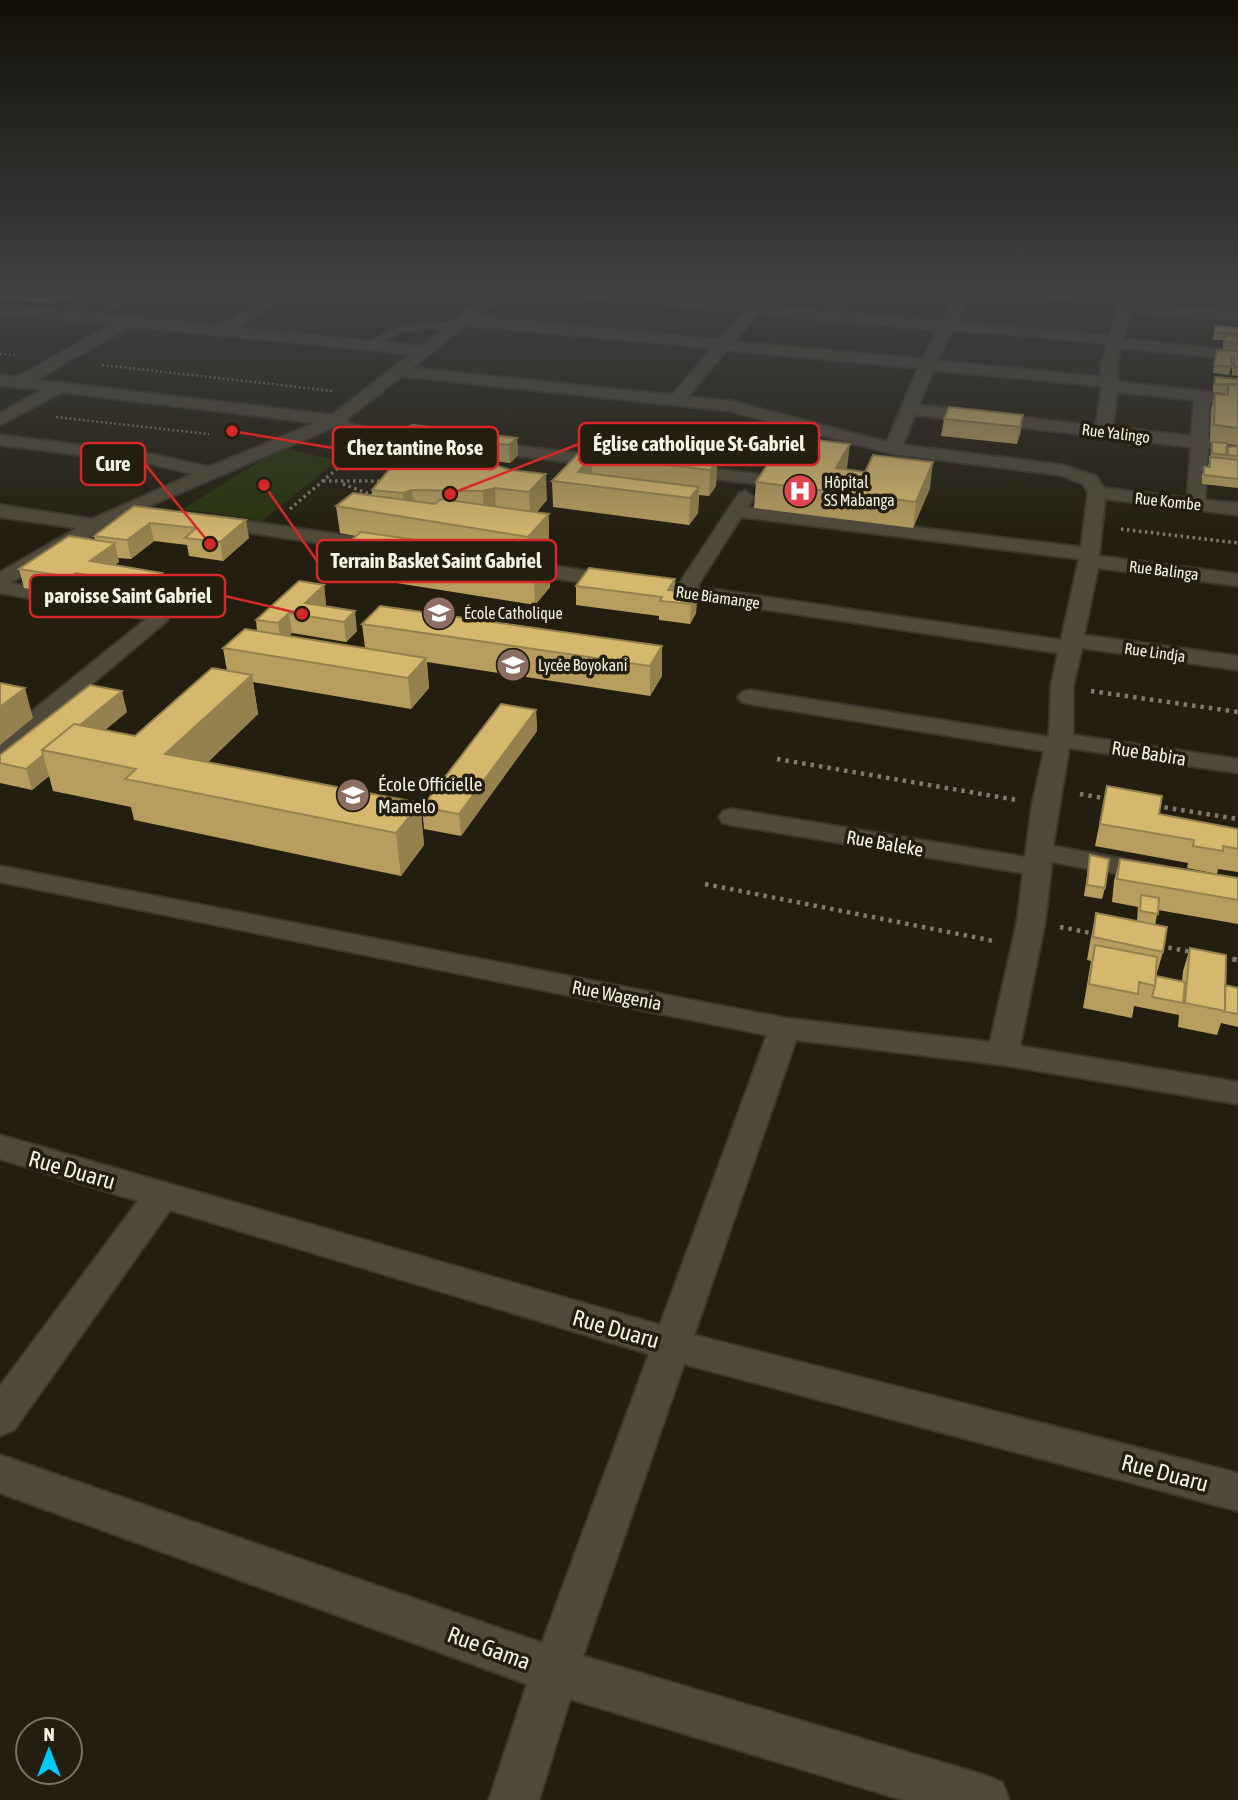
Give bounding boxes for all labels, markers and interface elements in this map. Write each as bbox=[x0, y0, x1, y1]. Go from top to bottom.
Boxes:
street label: Rue Yalingo bbox=[1081, 420, 1151, 447]
callout: Église catholique St-Gabriel bbox=[579, 423, 819, 465]
callout: Chez tantine Rose bbox=[333, 427, 498, 469]
text: Église catholique St-Gabriel bbox=[593, 431, 805, 455]
text: Chez tantine Rose bbox=[347, 435, 483, 459]
callout: Cure bbox=[81, 443, 145, 485]
text: Cure bbox=[95, 451, 131, 475]
hospital icon: Hôpital SS Mabanga bbox=[781, 472, 819, 510]
place label: Hôpital SS Mabanga bbox=[824, 473, 895, 510]
street label: Rue Kombe bbox=[1134, 489, 1202, 513]
callout: Terrain Basket Saint Gabriel bbox=[317, 540, 556, 582]
text: Terrain Basket Saint Gabriel bbox=[330, 548, 542, 572]
street label: Rue Balinga bbox=[1128, 557, 1200, 584]
callout: paroisse Saint Gabriel bbox=[30, 575, 225, 617]
street label: Rue Biamange bbox=[675, 582, 761, 613]
text: paroisse Saint Gabriel bbox=[44, 583, 212, 607]
school or university icon: École Catholique bbox=[420, 594, 458, 632]
place label: École Catholique bbox=[464, 604, 563, 623]
street label: Rue Lindja bbox=[1123, 639, 1187, 666]
school or university icon: Lycée Boyokani bbox=[494, 646, 532, 684]
place label: Lycée Boyokani bbox=[538, 656, 628, 675]
street label: Rue Babira bbox=[1110, 736, 1188, 770]
place label: École Officielle Mamelo bbox=[378, 773, 482, 817]
school or university icon: École Officielle Mamelo bbox=[334, 776, 372, 814]
street label: Rue Baleke bbox=[845, 825, 925, 861]
street label: Rue Wagenia bbox=[570, 976, 664, 1014]
street label: Rue Duaru bbox=[26, 1145, 118, 1195]
street label: Rue Duaru bbox=[570, 1304, 662, 1354]
street label: Rue Duaru bbox=[1119, 1449, 1211, 1497]
street label: Rue Gama bbox=[444, 1621, 534, 1675]
north arrow bbox=[14, 1716, 84, 1786]
text: N bbox=[43, 1723, 55, 1745]

